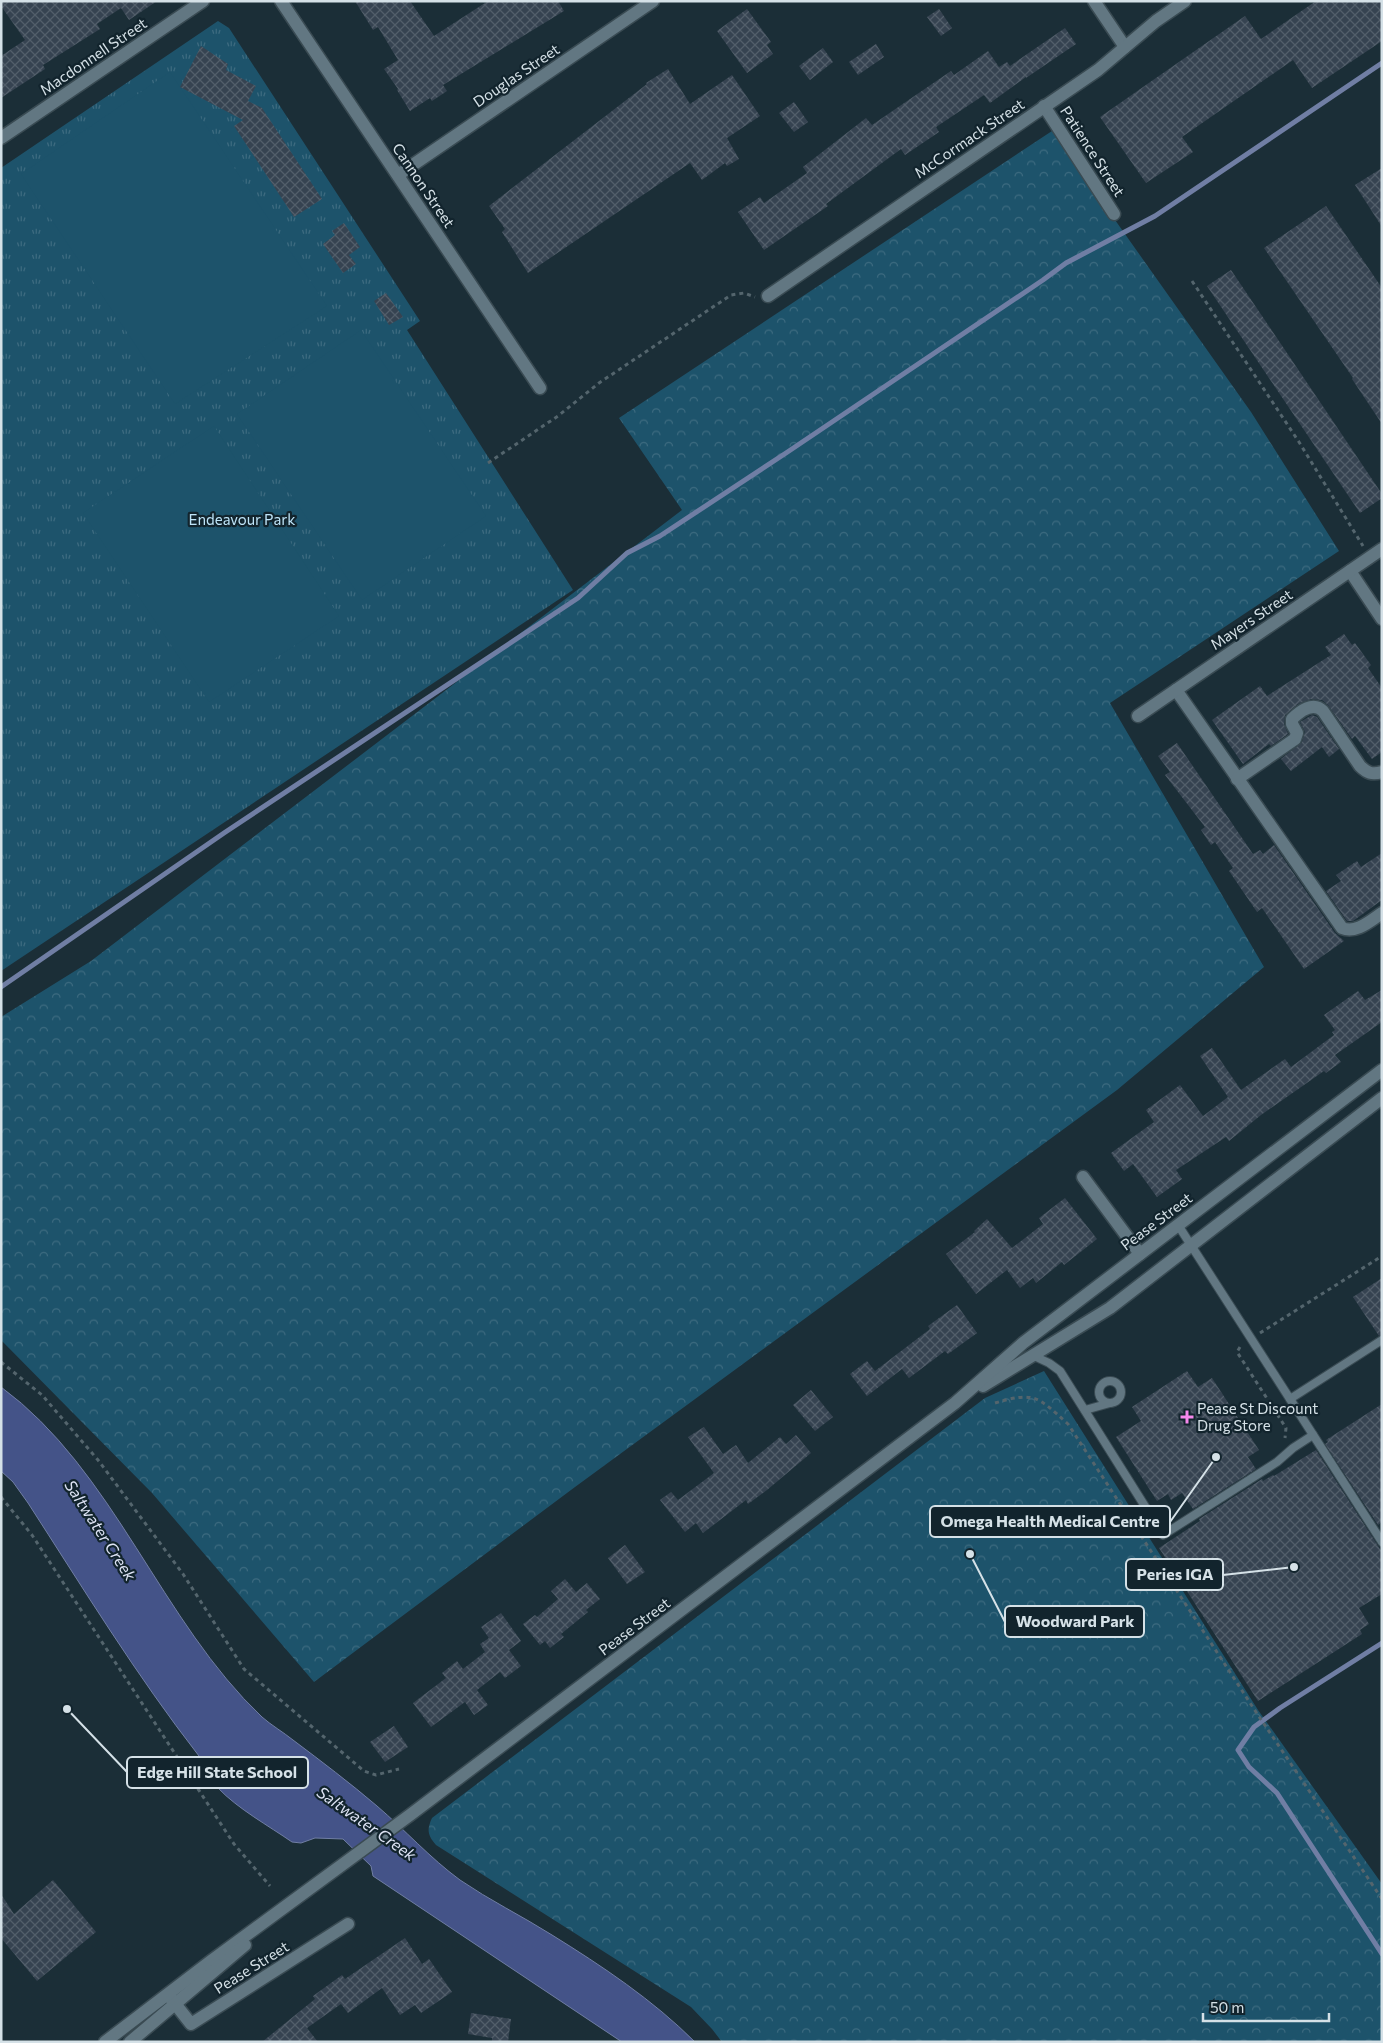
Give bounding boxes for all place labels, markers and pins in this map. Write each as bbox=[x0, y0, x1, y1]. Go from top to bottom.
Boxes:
place label: Pease St Discount Drug Store bbox=[1197, 1399, 1318, 1434]
marker: Pease St Discount Drug Store bbox=[1181, 1411, 1193, 1423]
callout: Omega Health Medical Centre bbox=[930, 1506, 1170, 1537]
callout: Peries IGA bbox=[1126, 1559, 1223, 1590]
callout: Woodward Park bbox=[1005, 1606, 1144, 1637]
callout: Edge Hill State School bbox=[127, 1757, 308, 1788]

